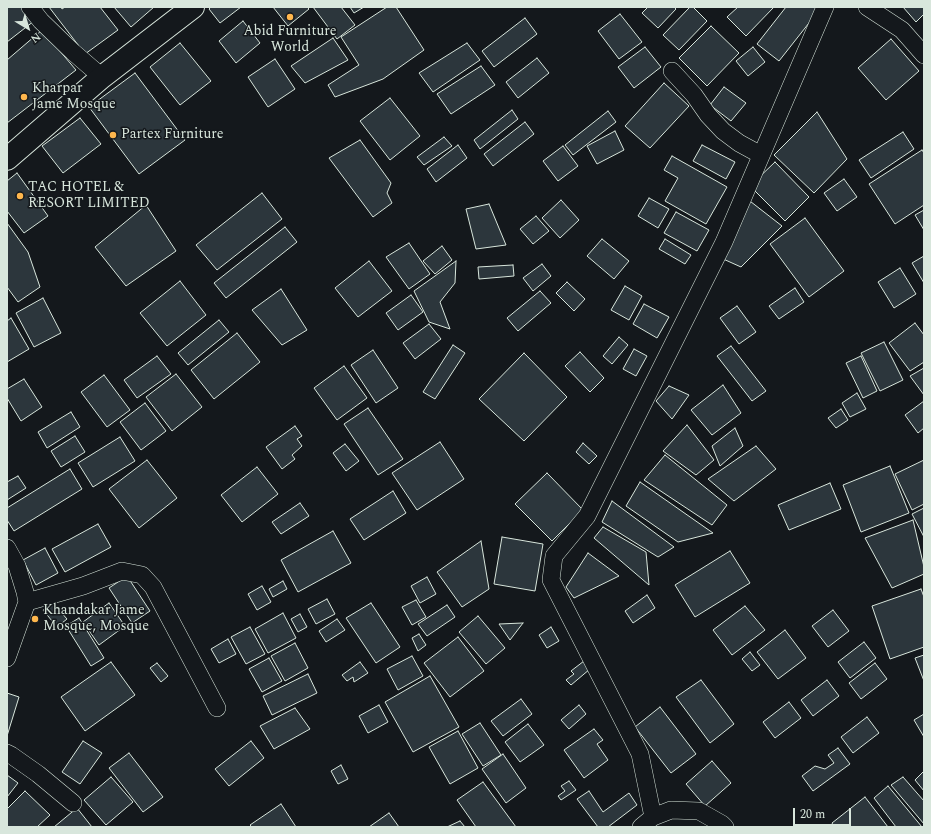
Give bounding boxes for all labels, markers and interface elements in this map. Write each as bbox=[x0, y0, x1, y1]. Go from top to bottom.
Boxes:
north arrow bbox=[8, 8, 48, 48]
marker: Abid Furniture World bbox=[285, 12, 295, 22]
place label: Abid Furniture World bbox=[243, 24, 337, 56]
text: N bbox=[27, 28, 44, 47]
place label: Kharpar Jame Mosque bbox=[32, 81, 116, 114]
marker: Kharpar Jame Mosque bbox=[19, 92, 29, 102]
place label: Partex Furniture bbox=[121, 127, 224, 143]
marker: Partex Furniture bbox=[108, 130, 118, 140]
place label: TAC HOTEL & RESORT LIMITED bbox=[28, 180, 150, 212]
marker: TAC HOTEL & RESORT LIMITED bbox=[15, 191, 25, 201]
place label: Khandakar Jame Mosque, Mosque bbox=[43, 603, 149, 636]
marker: Khandakar Jame Mosque, Mosque bbox=[30, 614, 40, 624]
scale bar bbox=[795, 800, 853, 826]
text: 20 m bbox=[800, 805, 825, 824]

